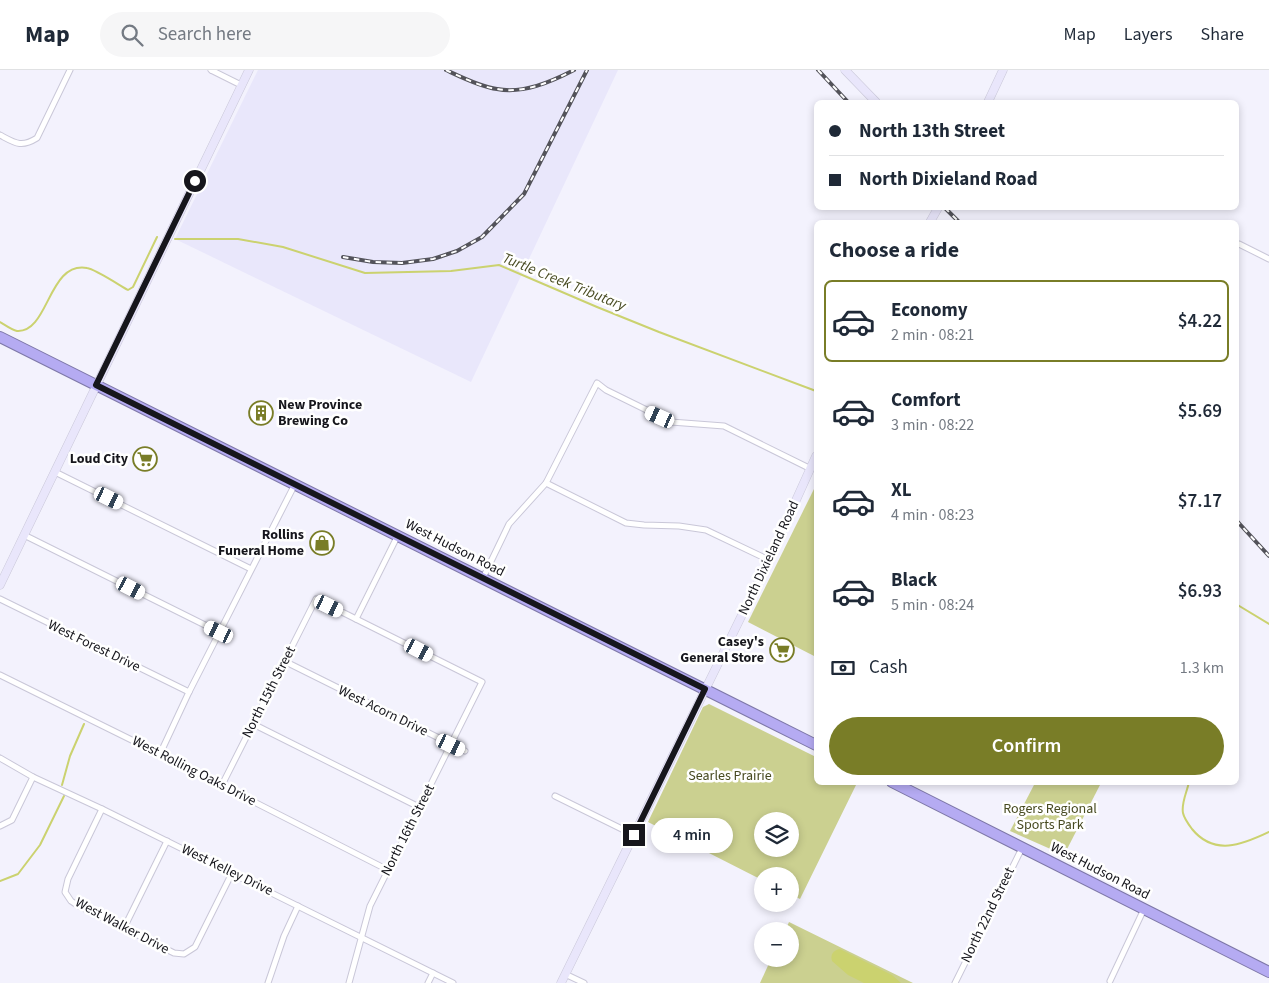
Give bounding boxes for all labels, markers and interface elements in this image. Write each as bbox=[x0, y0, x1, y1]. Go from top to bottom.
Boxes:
search box bbox=[100, 12, 450, 57]
text: Map bbox=[25, 17, 70, 52]
icon: search bbox=[118, 21, 146, 49]
text: Search here bbox=[158, 21, 251, 48]
text: Map bbox=[1064, 22, 1096, 47]
text: Layers bbox=[1124, 22, 1173, 47]
text: Share bbox=[1201, 22, 1244, 47]
text: North 13th Street bbox=[859, 118, 1005, 145]
text: North Dixieland Road bbox=[859, 166, 1038, 193]
route start bbox=[184, 170, 206, 192]
text: Choose a ride bbox=[829, 234, 959, 266]
water label: Turtle Creek Tributary bbox=[499, 248, 630, 317]
text: Economy bbox=[891, 297, 968, 324]
icon: car bbox=[831, 299, 876, 344]
text: $4.22 bbox=[1178, 308, 1222, 335]
text: 2 min · 08:21 bbox=[891, 324, 974, 346]
text: Comfort bbox=[891, 387, 961, 414]
icon: car bbox=[831, 389, 876, 434]
place label: New Province Brewing Co bbox=[278, 395, 362, 431]
text: $5.69 bbox=[1178, 398, 1222, 425]
building icon: New Province Brewing Co bbox=[248, 400, 274, 426]
car bbox=[643, 404, 676, 430]
text: 3 min · 08:22 bbox=[891, 414, 974, 436]
supermarket icon: Loud City bbox=[132, 446, 158, 472]
place label: Loud City bbox=[70, 449, 129, 469]
text: XL bbox=[891, 477, 912, 504]
icon: car bbox=[831, 479, 876, 524]
car bbox=[92, 485, 125, 511]
text: $7.17 bbox=[1178, 488, 1222, 515]
street label: North Dixieland Road bbox=[734, 497, 804, 619]
text: 4 min · 08:23 bbox=[891, 504, 974, 526]
street label: West Hudson Road bbox=[402, 514, 508, 582]
place label: Rollins Funeral Home bbox=[218, 525, 304, 561]
shop icon: Rollins Funeral Home bbox=[309, 530, 335, 556]
text: Black bbox=[891, 567, 937, 594]
icon: car bbox=[831, 569, 876, 614]
car bbox=[114, 575, 147, 601]
text: $6.93 bbox=[1178, 578, 1222, 605]
car bbox=[312, 593, 345, 619]
text: 5 min · 08:24 bbox=[891, 594, 974, 616]
street label: West Forest Drive bbox=[44, 615, 144, 677]
car bbox=[202, 619, 235, 645]
place label: Casey's General Store bbox=[680, 632, 764, 668]
car bbox=[402, 637, 435, 663]
supermarket icon: Casey's General Store bbox=[769, 637, 795, 663]
street label: North 15th Street bbox=[237, 642, 301, 741]
icon: cash bbox=[829, 654, 857, 682]
text: Cash bbox=[869, 654, 908, 681]
text: 1.3 km bbox=[1180, 657, 1224, 679]
street label: West Acorn Drive bbox=[335, 681, 431, 741]
button: Confirm bbox=[829, 717, 1224, 775]
street label: West Rolling Oaks Drive bbox=[128, 731, 260, 811]
car bbox=[434, 732, 467, 758]
park label: Searles Prairie bbox=[688, 766, 772, 786]
street label: North 16th Street bbox=[376, 780, 440, 879]
park label: Rogers Regional Sports Park bbox=[1003, 799, 1097, 835]
map controls bbox=[754, 812, 799, 967]
button: layers bbox=[754, 812, 799, 857]
callout: 4 min bbox=[652, 818, 734, 852]
route end bbox=[623, 824, 645, 846]
text: 4 min bbox=[673, 824, 711, 846]
street label: West Hudson Road bbox=[1047, 837, 1153, 905]
street label: West Kelley Drive bbox=[178, 839, 276, 901]
street label: North 22nd Street bbox=[956, 864, 1020, 966]
button: + bbox=[754, 867, 799, 912]
street label: West Walker Drive bbox=[71, 893, 173, 959]
button: − bbox=[754, 922, 799, 967]

